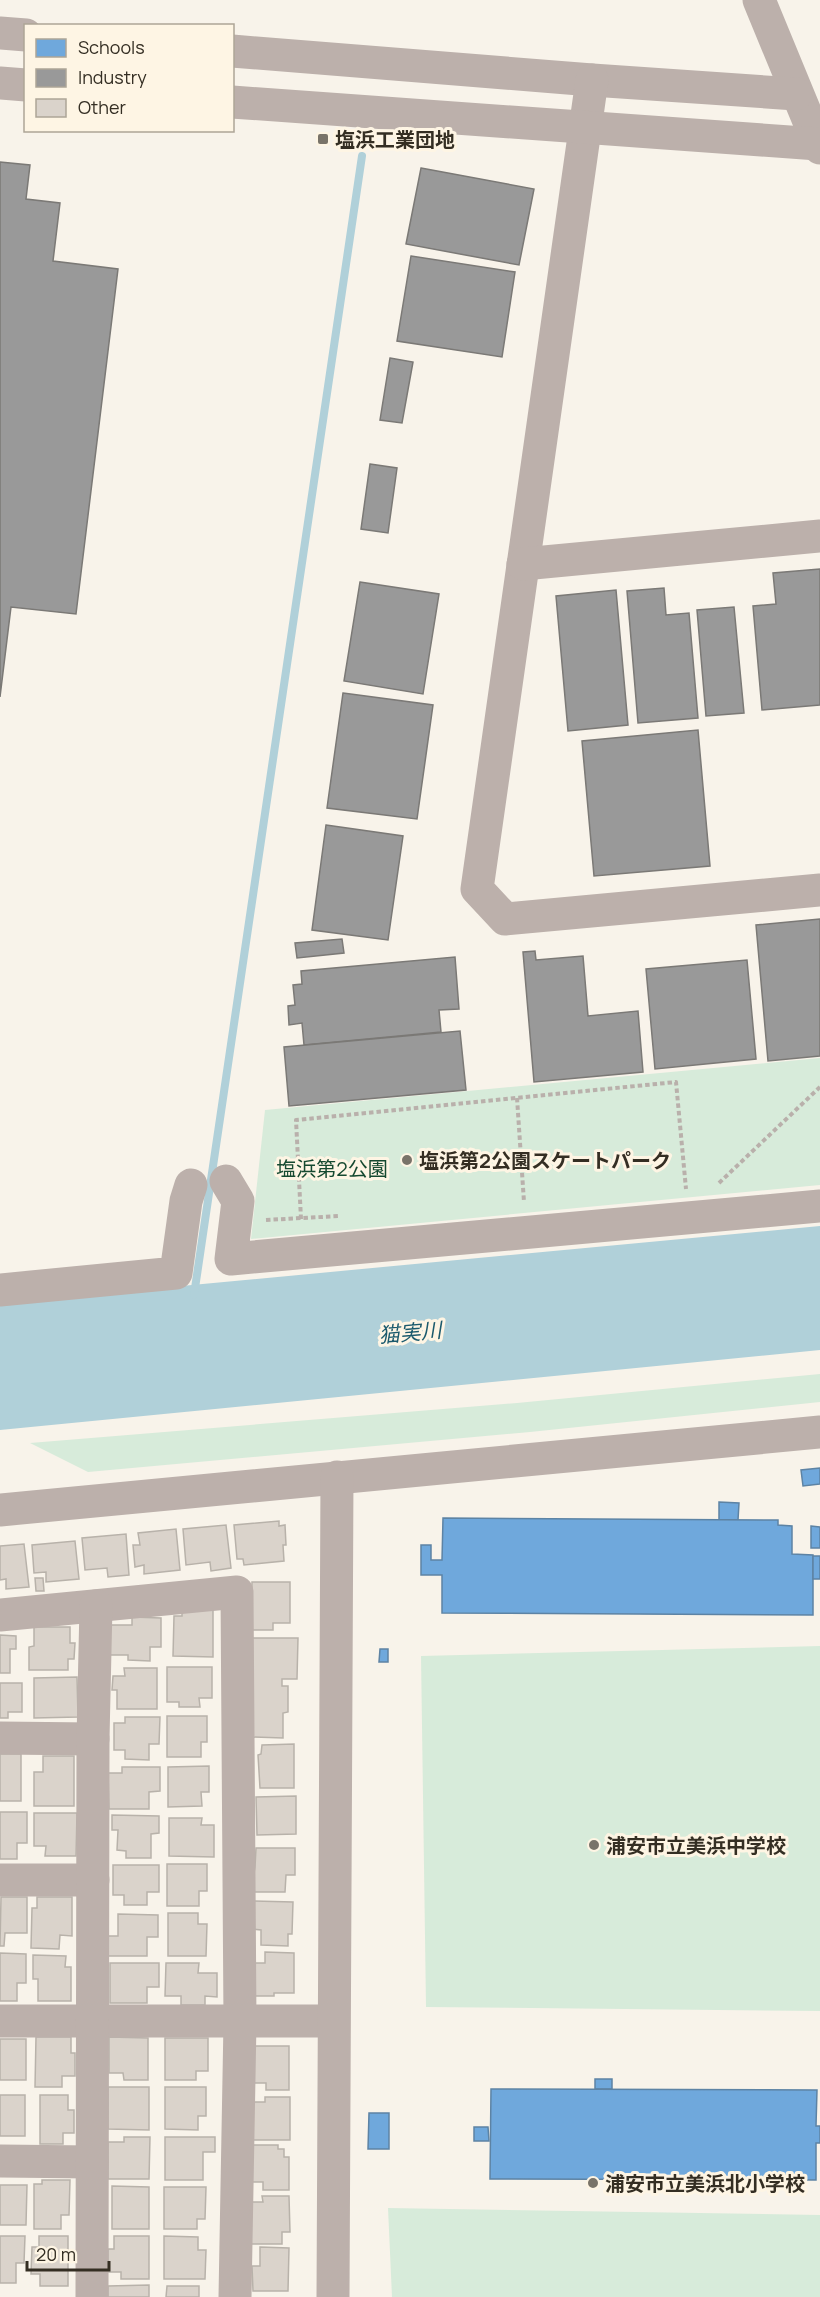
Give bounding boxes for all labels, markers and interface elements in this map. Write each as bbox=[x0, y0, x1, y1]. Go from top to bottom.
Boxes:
legend bbox=[24, 24, 234, 132]
text: Schools bbox=[78, 35, 145, 59]
text: Industry bbox=[78, 65, 147, 89]
text: Other bbox=[78, 95, 126, 119]
place label: 塩浜工業団地 bbox=[335, 126, 455, 153]
marker: 塩浜工業団地 bbox=[316, 132, 330, 146]
place label: 塩浜第2公園スケートパーク bbox=[419, 1147, 671, 1174]
marker: 塩浜第2公園スケートパーク bbox=[400, 1153, 414, 1167]
park label: 塩浜第2公園 bbox=[276, 1155, 388, 1182]
water label: 猫実川 bbox=[377, 1315, 445, 1349]
place label: 浦安市立美浜中学校 bbox=[606, 1832, 786, 1859]
marker: 浦安市立美浜中学校 bbox=[587, 1838, 601, 1852]
place label: 浦安市立美浜北小学校 bbox=[605, 2170, 805, 2197]
marker: 浦安市立美浜北小学校 bbox=[586, 2176, 600, 2190]
scale bar bbox=[27, 2234, 110, 2272]
text: 20 m bbox=[36, 2242, 76, 2266]

